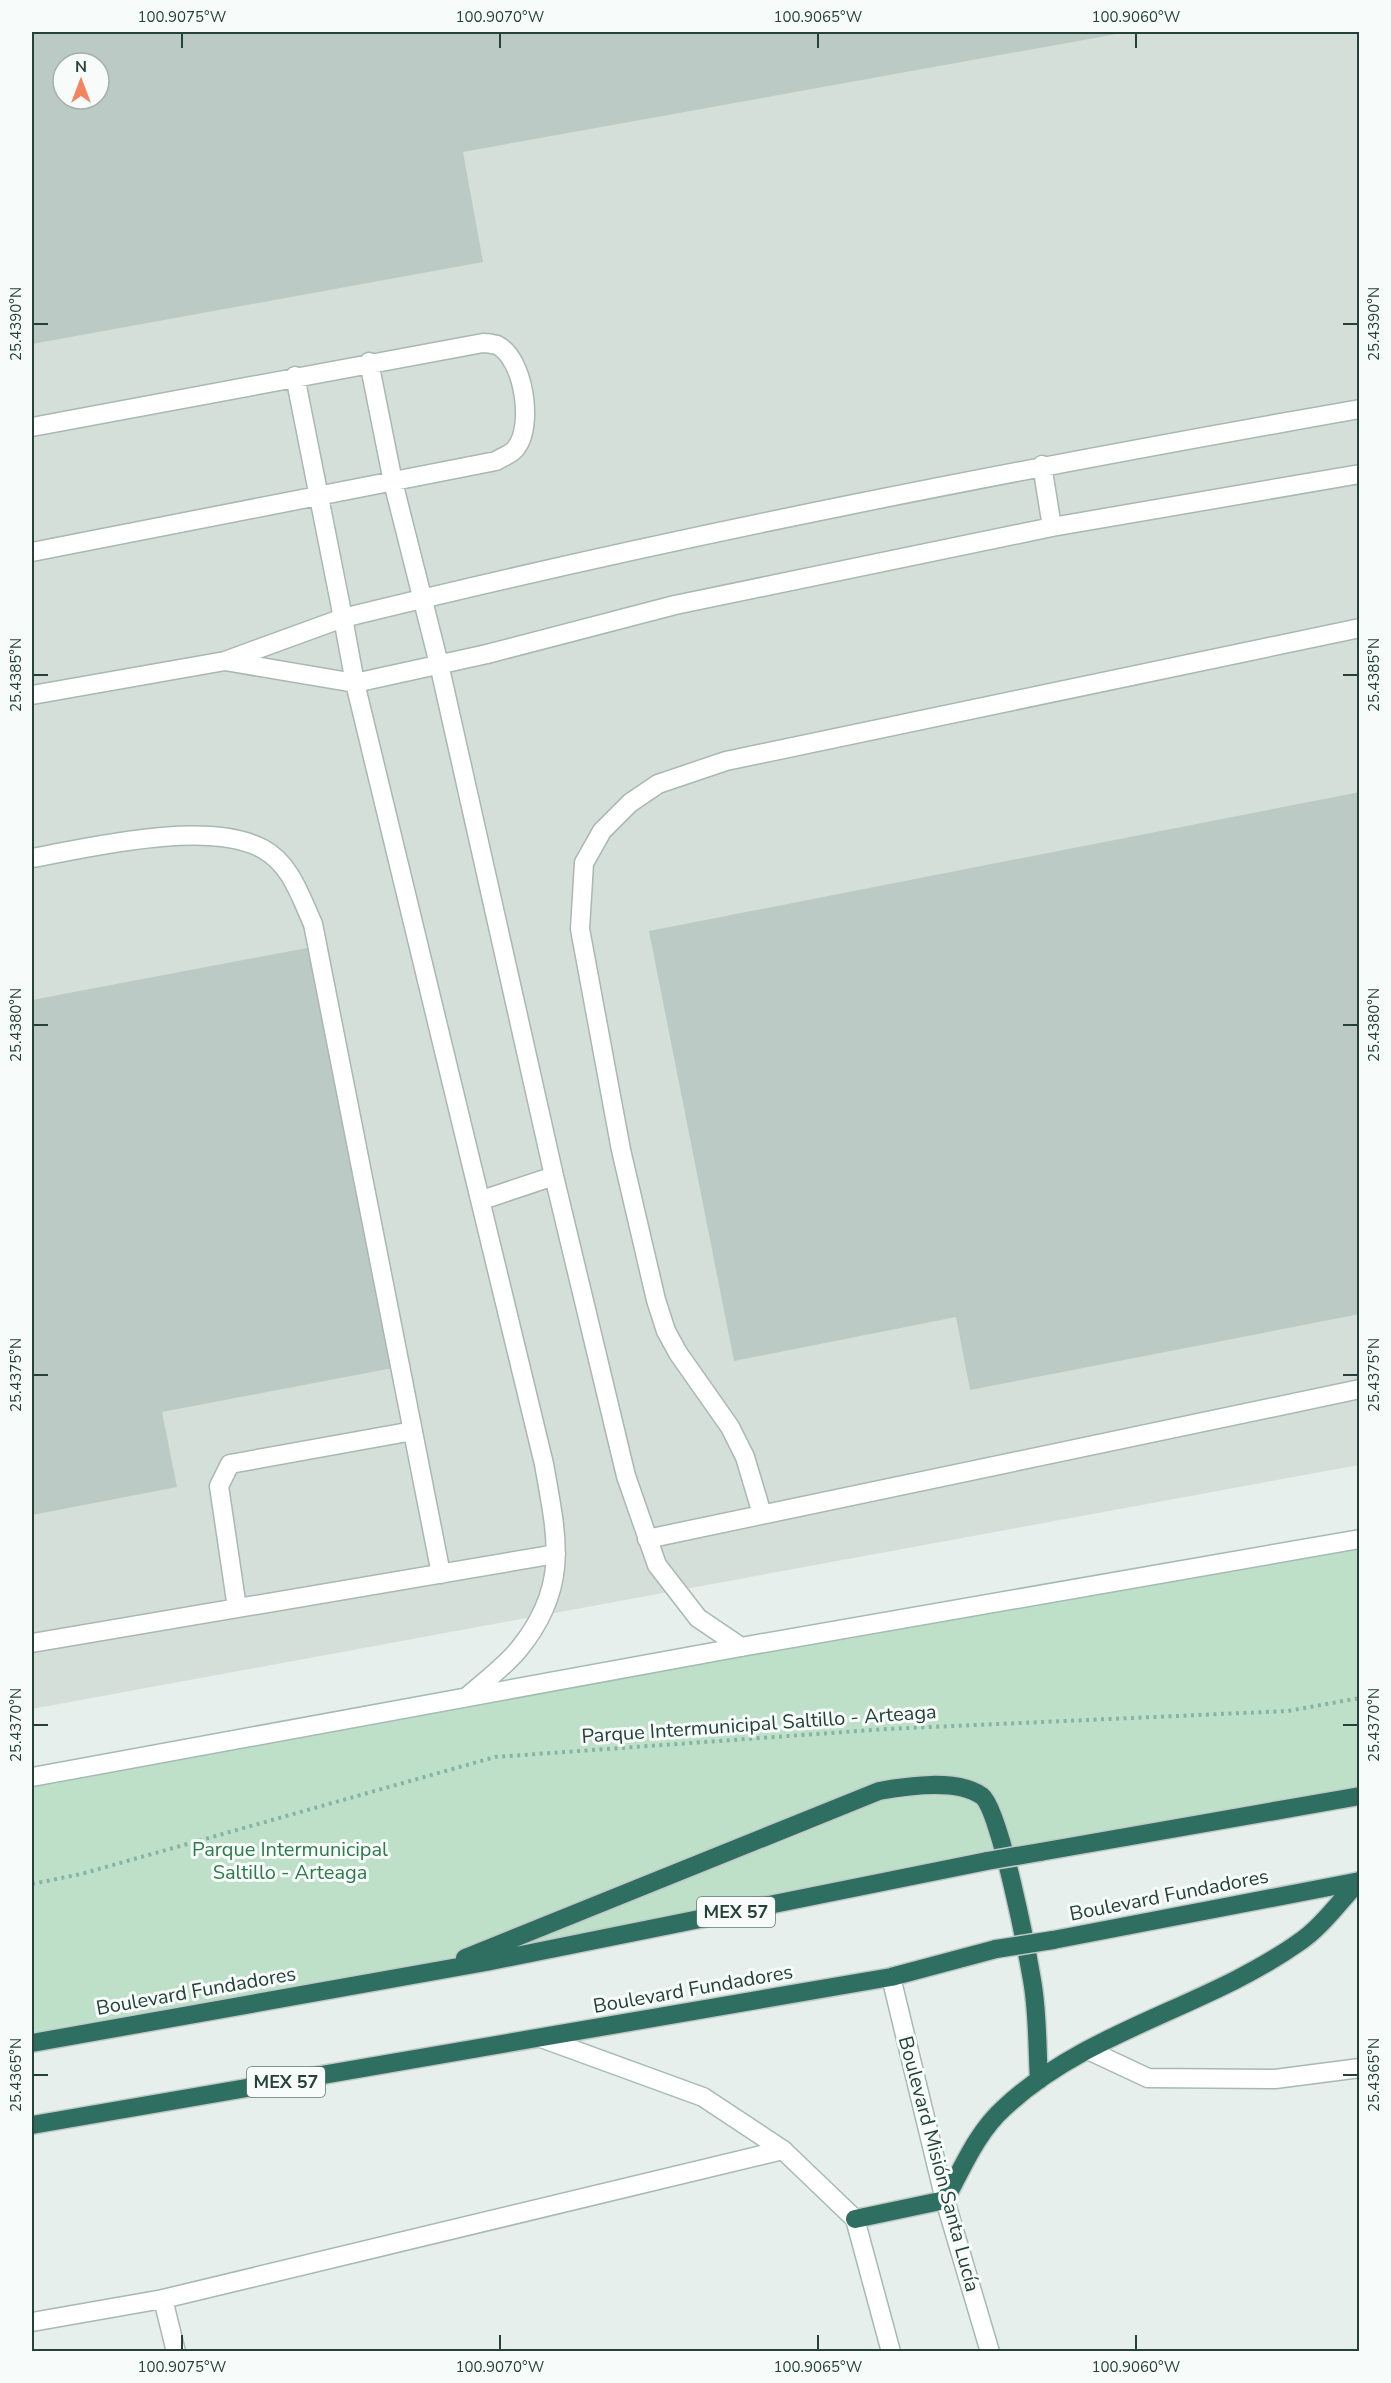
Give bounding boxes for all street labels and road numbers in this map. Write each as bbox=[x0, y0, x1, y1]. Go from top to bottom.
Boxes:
street label: Parque Intermunicipal Saltillo - Arteaga bbox=[581, 1698, 937, 1750]
street label: Boulevard Fundadores bbox=[1067, 1862, 1271, 1928]
road number: MEX 57 bbox=[697, 1897, 775, 1927]
street label: Boulevard Fundadores bbox=[591, 1958, 795, 2020]
street label: Boulevard Fundadores bbox=[94, 1960, 298, 2022]
street label: Boulevard Misión Santa Lucía bbox=[892, 2033, 986, 2295]
road number: MEX 57 bbox=[247, 2067, 325, 2097]

